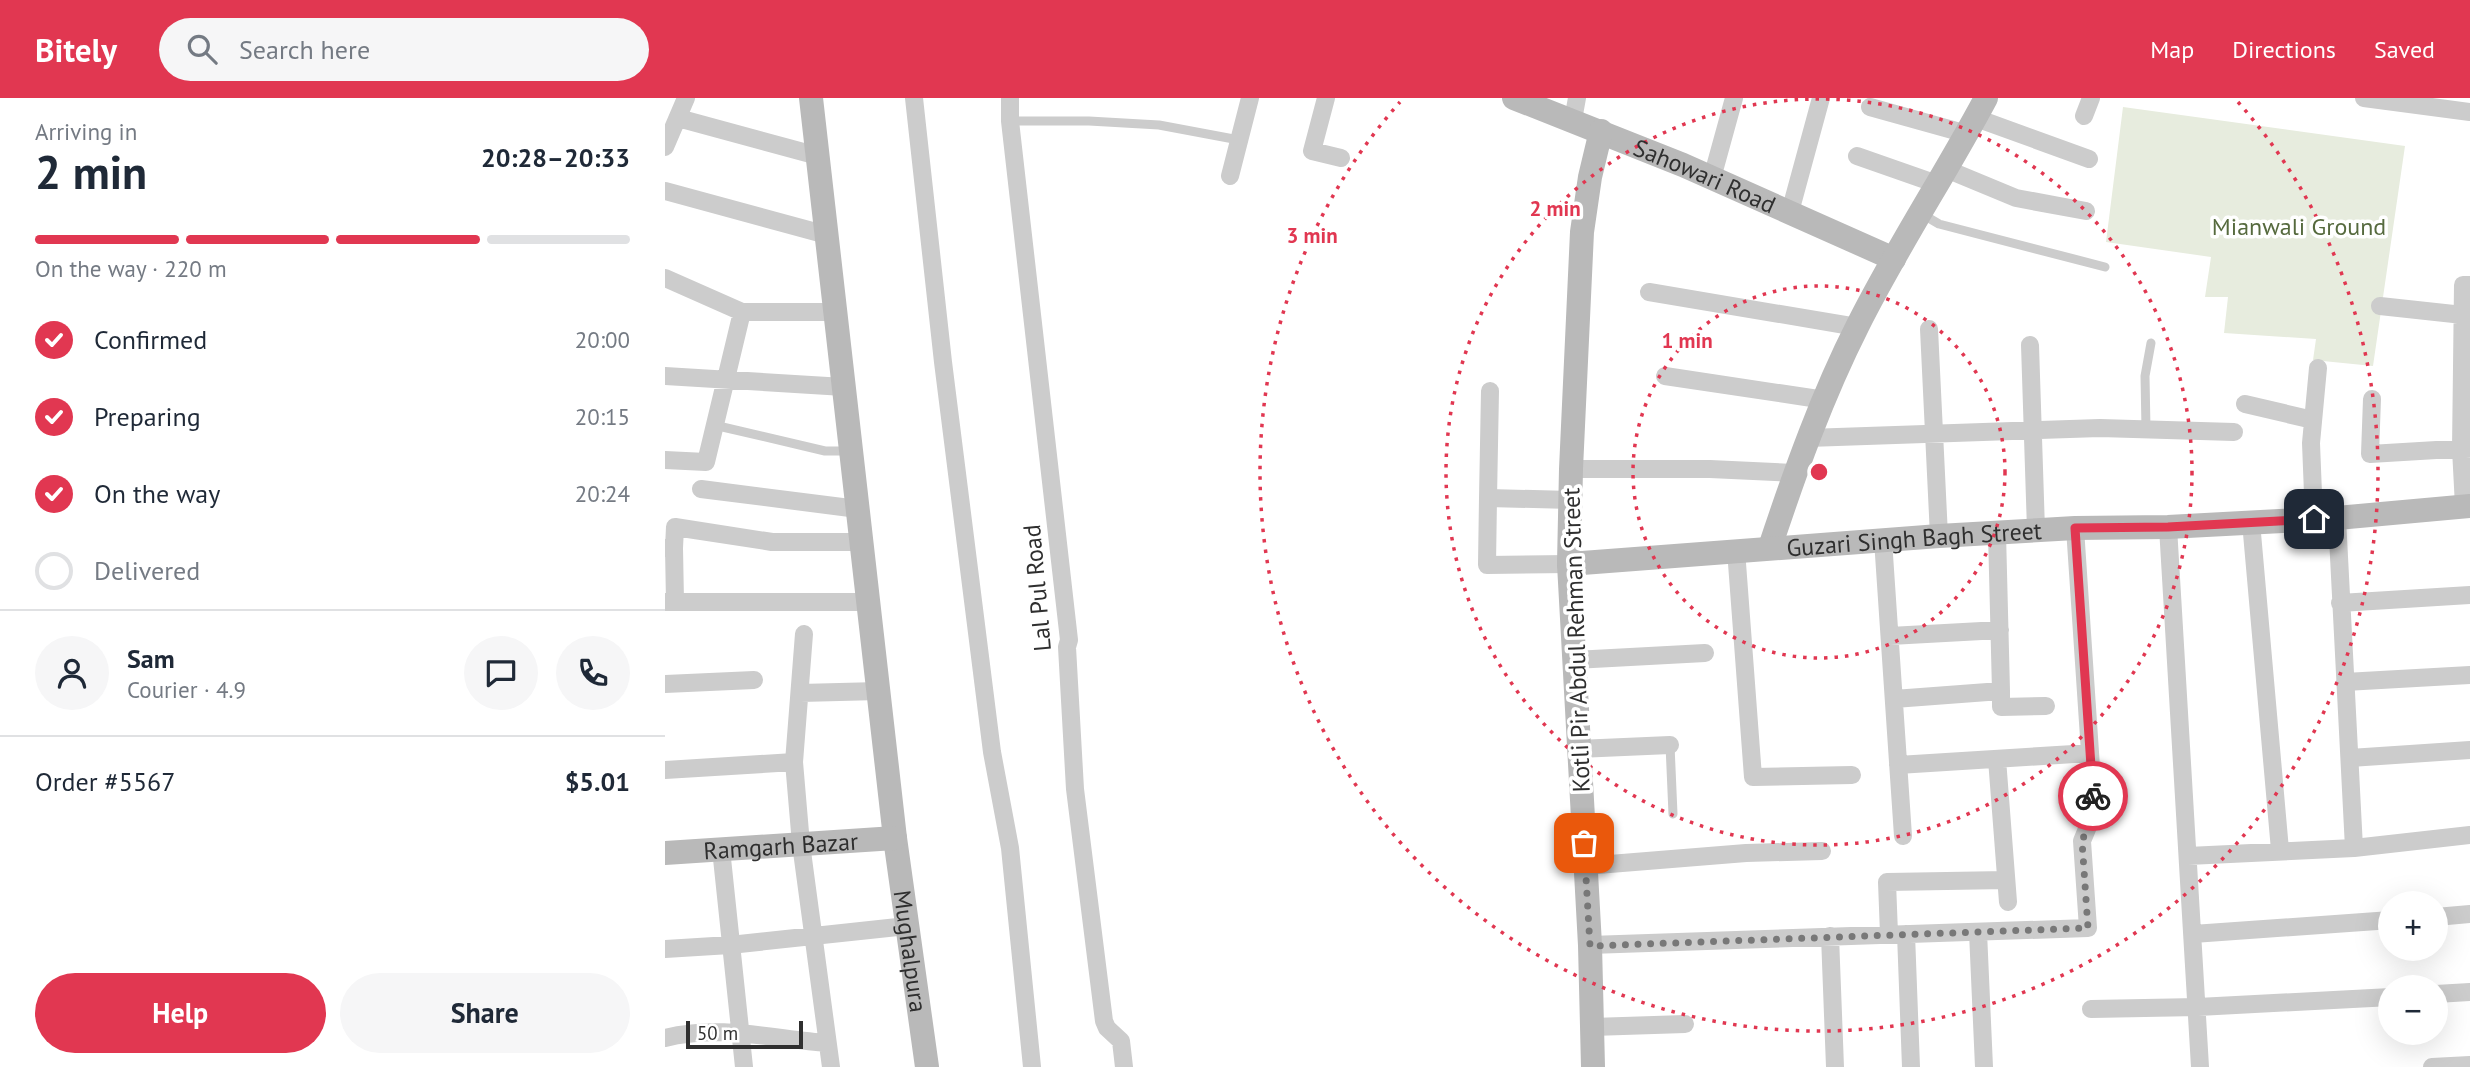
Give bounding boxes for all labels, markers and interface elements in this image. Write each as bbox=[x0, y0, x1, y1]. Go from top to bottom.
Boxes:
search box bbox=[159, 18, 649, 81]
text: Bitely bbox=[35, 28, 117, 71]
icon: search bbox=[183, 30, 221, 68]
text: Search here bbox=[239, 33, 370, 66]
text: Map bbox=[2150, 34, 2194, 65]
text: Directions bbox=[2232, 34, 2336, 65]
text: Saved bbox=[2374, 34, 2435, 65]
text: Arriving in bbox=[35, 117, 137, 146]
street label: Sahowari Road bbox=[1629, 132, 1781, 220]
text: 20:28–20:33 bbox=[481, 141, 630, 174]
text: 2 min bbox=[35, 142, 147, 202]
text: 2 min bbox=[1529, 195, 1581, 222]
park label: Mianwali Ground bbox=[2212, 211, 2386, 242]
text: 3 min bbox=[1286, 222, 1338, 249]
text: On the way · 220 m bbox=[35, 254, 227, 283]
icon: check bbox=[35, 321, 73, 359]
text: Confirmed bbox=[94, 323, 207, 356]
text: 20:00 bbox=[575, 325, 630, 354]
text: 1 min bbox=[1661, 327, 1713, 354]
icon: check bbox=[35, 398, 73, 436]
text: Preparing bbox=[94, 400, 201, 433]
text: 20:15 bbox=[575, 402, 630, 431]
centre of rings bbox=[1807, 460, 1831, 484]
icon: check bbox=[35, 475, 73, 513]
text: On the way bbox=[94, 477, 220, 510]
text: 20:24 bbox=[575, 479, 630, 508]
street label: Kotli Pir Abdul Rehman Street bbox=[1555, 487, 1597, 793]
pin bbox=[2284, 489, 2344, 549]
icon: home bbox=[2295, 500, 2333, 538]
street label: Guzari Singh Bagh Street bbox=[1785, 514, 2043, 563]
street label: Lal Pul Road bbox=[1016, 523, 1058, 653]
text: Delivered bbox=[94, 554, 200, 587]
button: person bbox=[35, 636, 109, 710]
button: chat bbox=[464, 636, 538, 710]
button: phone bbox=[556, 636, 630, 710]
text: Sam bbox=[127, 642, 175, 675]
text: Courier · 4.9 bbox=[127, 675, 246, 704]
courier bbox=[2058, 761, 2128, 831]
text: Order #5567 bbox=[35, 765, 175, 798]
text: $5.01 bbox=[565, 765, 630, 798]
icon: bike bbox=[2074, 777, 2112, 815]
pin bbox=[1554, 813, 1614, 873]
icon: bag bbox=[1565, 824, 1603, 862]
street label: Ramgarh Bazar bbox=[703, 825, 859, 866]
street label: Mughalpura bbox=[887, 888, 935, 1014]
map controls bbox=[2378, 891, 2448, 1045]
button: + bbox=[2378, 891, 2448, 961]
button: Help bbox=[35, 973, 326, 1053]
button: Share bbox=[340, 973, 630, 1053]
button: − bbox=[2378, 975, 2448, 1045]
scale bar bbox=[686, 1018, 803, 1050]
text: 50 m bbox=[697, 1021, 738, 1045]

